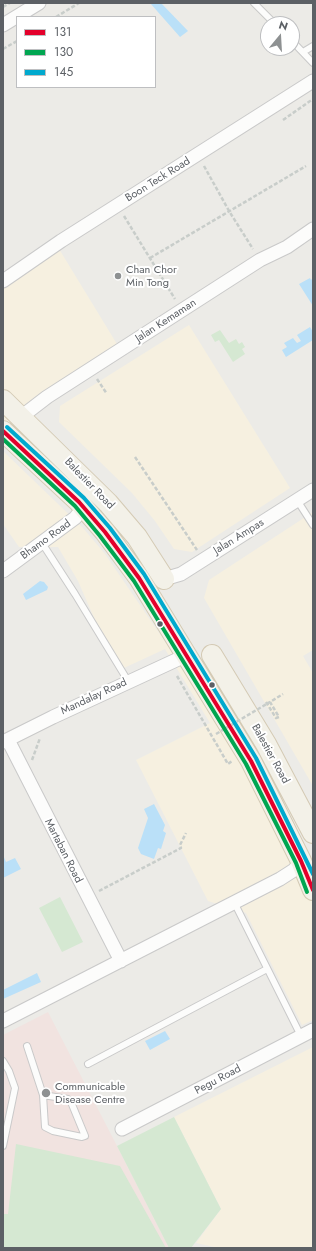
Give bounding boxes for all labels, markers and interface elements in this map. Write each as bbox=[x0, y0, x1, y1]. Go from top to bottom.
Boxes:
legend bbox=[16, 16, 156, 88]
north arrow bbox=[260, 16, 300, 56]
text: N bbox=[277, 17, 290, 34]
text: 131 bbox=[54, 23, 71, 41]
text: 130 bbox=[54, 43, 73, 61]
text: 145 bbox=[54, 63, 73, 81]
street label: Boon Teck Road bbox=[123, 155, 193, 205]
place label: Chan Chor Min Tong bbox=[126, 263, 177, 289]
marker: Chan Chor Min Tong bbox=[113, 271, 123, 281]
street label: Jalan Kemaman bbox=[133, 296, 199, 346]
street label: Balestier Road bbox=[61, 456, 117, 512]
street label: Jalan Ampas bbox=[211, 516, 267, 558]
street label: Bhamo Road bbox=[18, 517, 74, 563]
unlabelled marker bbox=[155, 619, 165, 629]
street label: Mandalay Road bbox=[59, 676, 129, 718]
unlabelled marker bbox=[207, 680, 217, 690]
street label: Balestier Road bbox=[248, 722, 292, 786]
street label: Martaban Road bbox=[41, 817, 85, 885]
street label: Pegu Road bbox=[193, 1062, 243, 1098]
place label: Communicable Disease Centre bbox=[55, 1080, 125, 1106]
marker: Communicable Disease Centre bbox=[40, 1087, 52, 1099]

